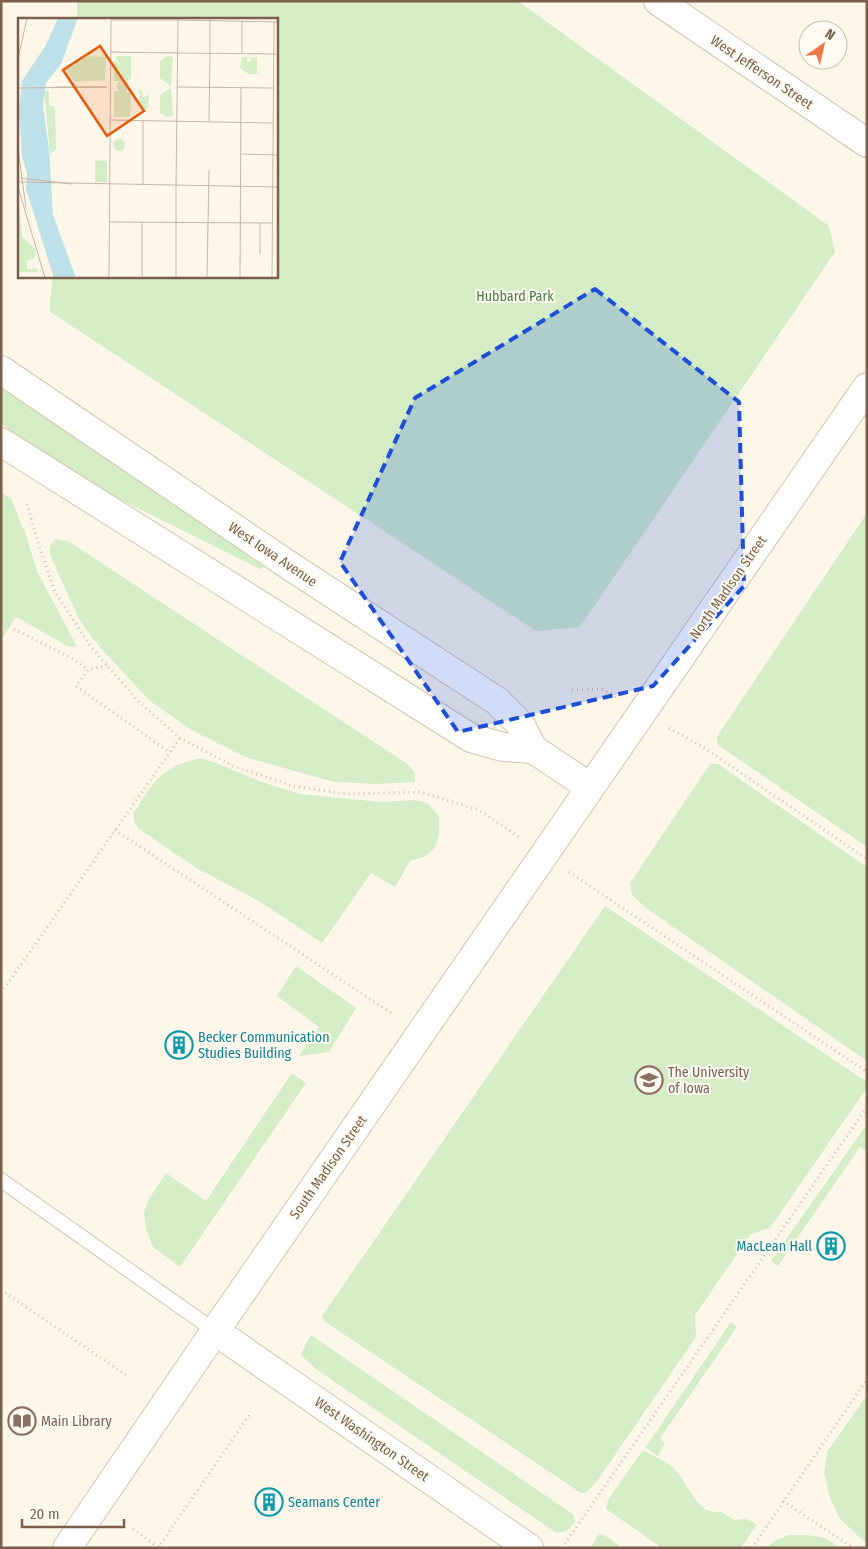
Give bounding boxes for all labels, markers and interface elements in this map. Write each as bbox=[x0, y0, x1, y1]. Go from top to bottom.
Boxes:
inset map bbox=[18, 18, 278, 278]
north arrow bbox=[798, 20, 848, 70]
text: N bbox=[822, 25, 838, 44]
street label: West Jefferson Street bbox=[707, 32, 817, 113]
park label: Hubbard Park bbox=[476, 288, 554, 305]
street label: West Iowa Avenue bbox=[225, 518, 320, 590]
street label: North Madison Street bbox=[686, 532, 771, 642]
place label: Becker Communication Studies Building bbox=[198, 1029, 330, 1062]
building icon: Becker Communication Studies Building bbox=[164, 1030, 194, 1060]
place label: The University of Iowa bbox=[668, 1064, 750, 1097]
school or university icon: The University of Iowa bbox=[634, 1065, 664, 1095]
street label: South Madison Street bbox=[286, 1112, 371, 1223]
building icon: MacLean Hall bbox=[816, 1231, 846, 1261]
place label: MacLean Hall bbox=[736, 1238, 812, 1255]
street label: West Washington Street bbox=[311, 1394, 432, 1486]
library icon: Main Library bbox=[7, 1406, 37, 1436]
place label: Main Library bbox=[41, 1413, 112, 1430]
building icon: Seamans Center bbox=[254, 1487, 284, 1517]
place label: Seamans Center bbox=[288, 1494, 380, 1511]
scale bar bbox=[22, 1496, 125, 1528]
text: 20 m bbox=[30, 1505, 60, 1523]

